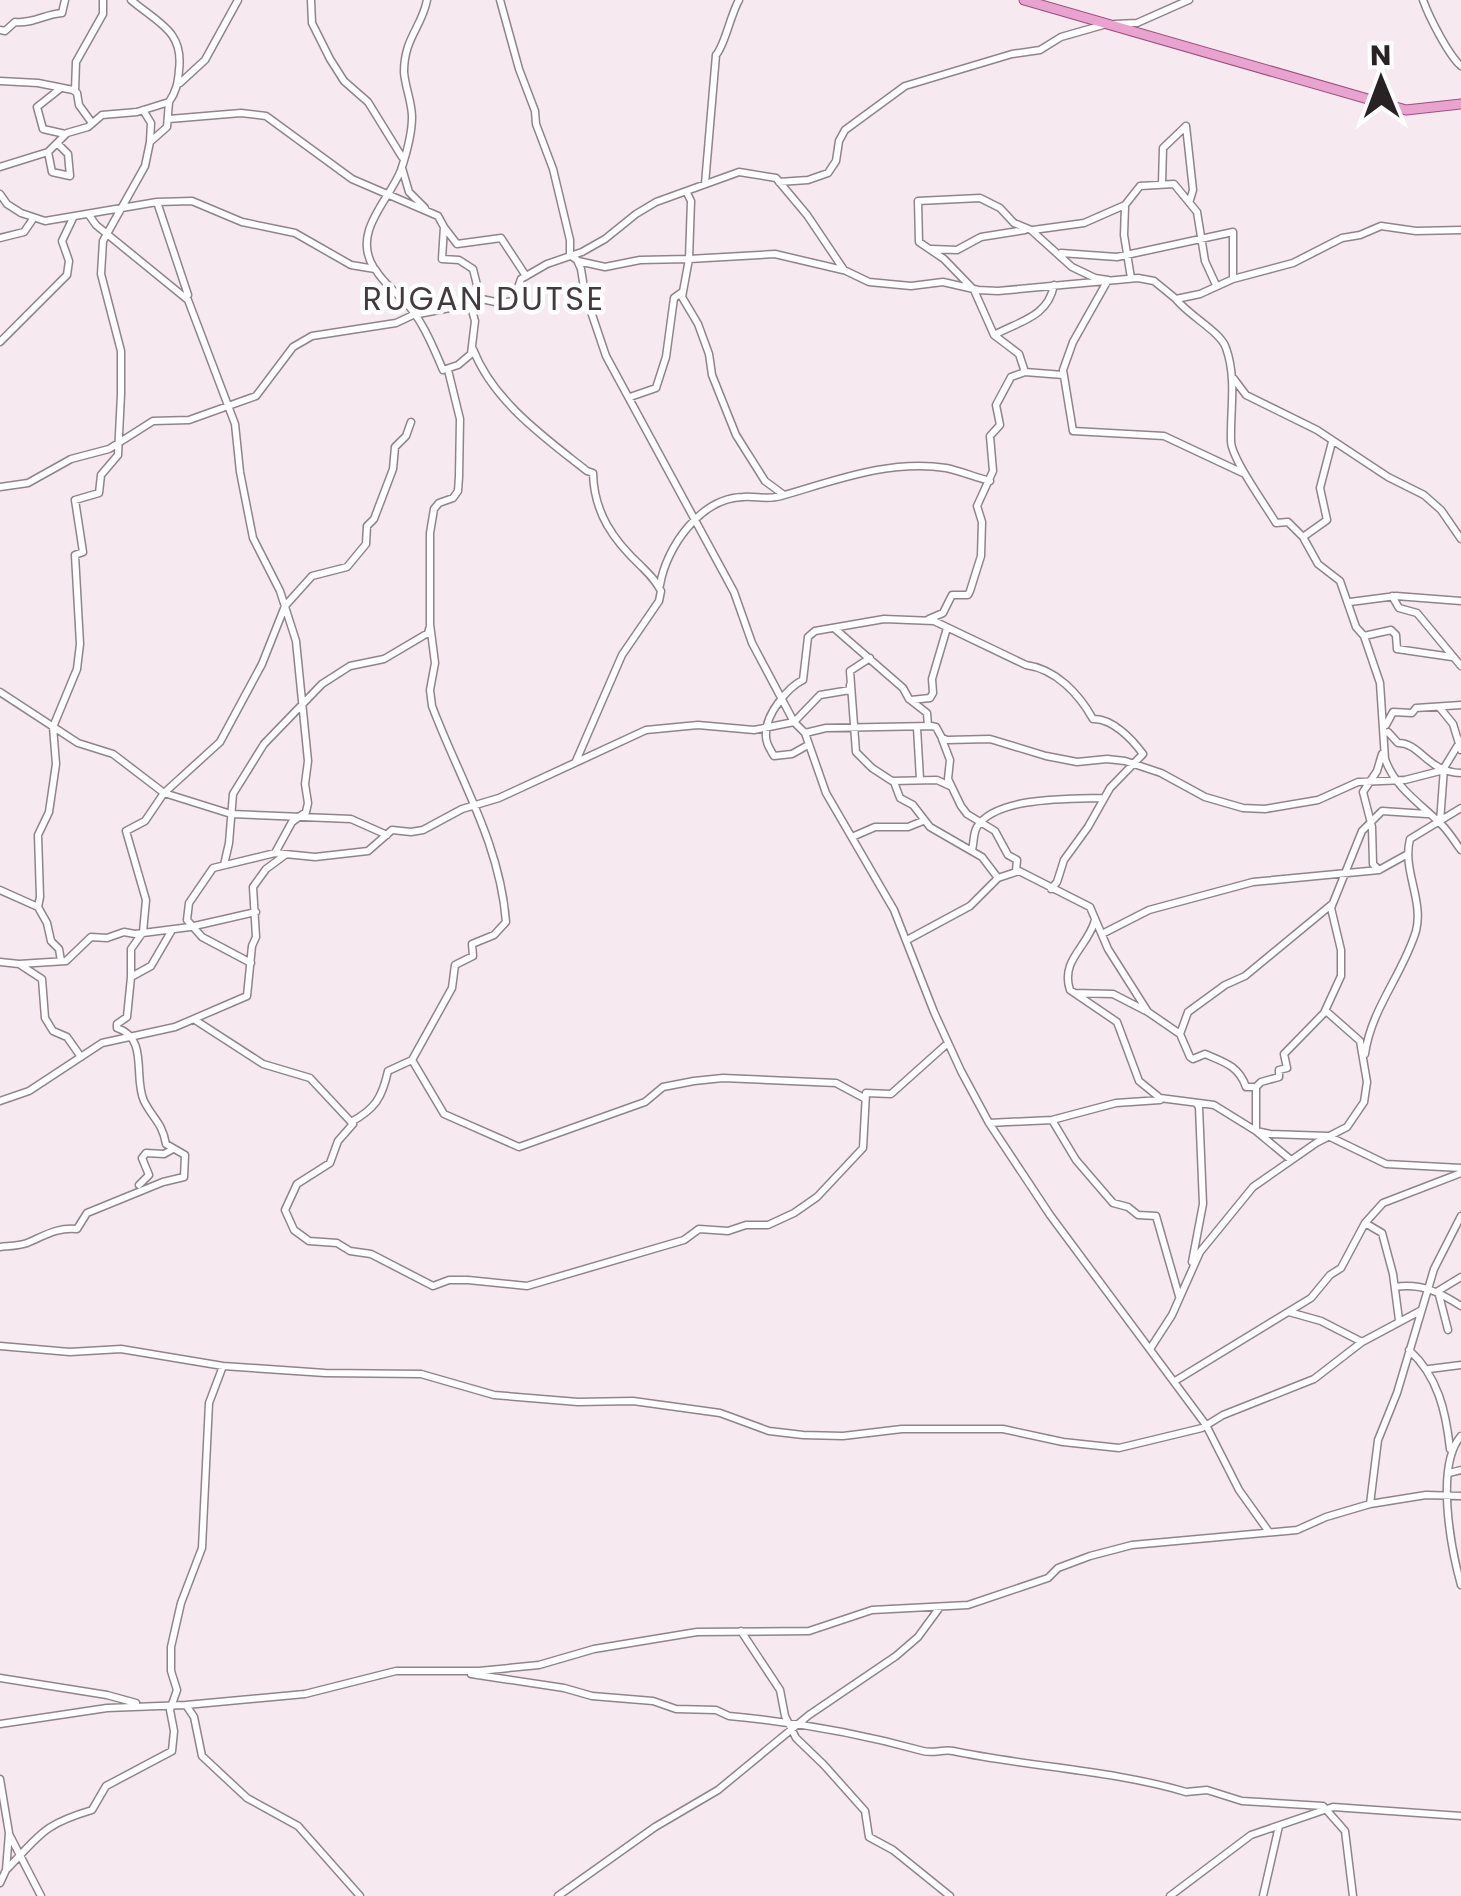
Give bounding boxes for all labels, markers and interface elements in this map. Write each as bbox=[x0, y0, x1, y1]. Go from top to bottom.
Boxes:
north arrow bbox=[1331, 30, 1431, 130]
text: N bbox=[1370, 36, 1391, 75]
district label: RUGAN DUTSE bbox=[363, 276, 605, 321]

